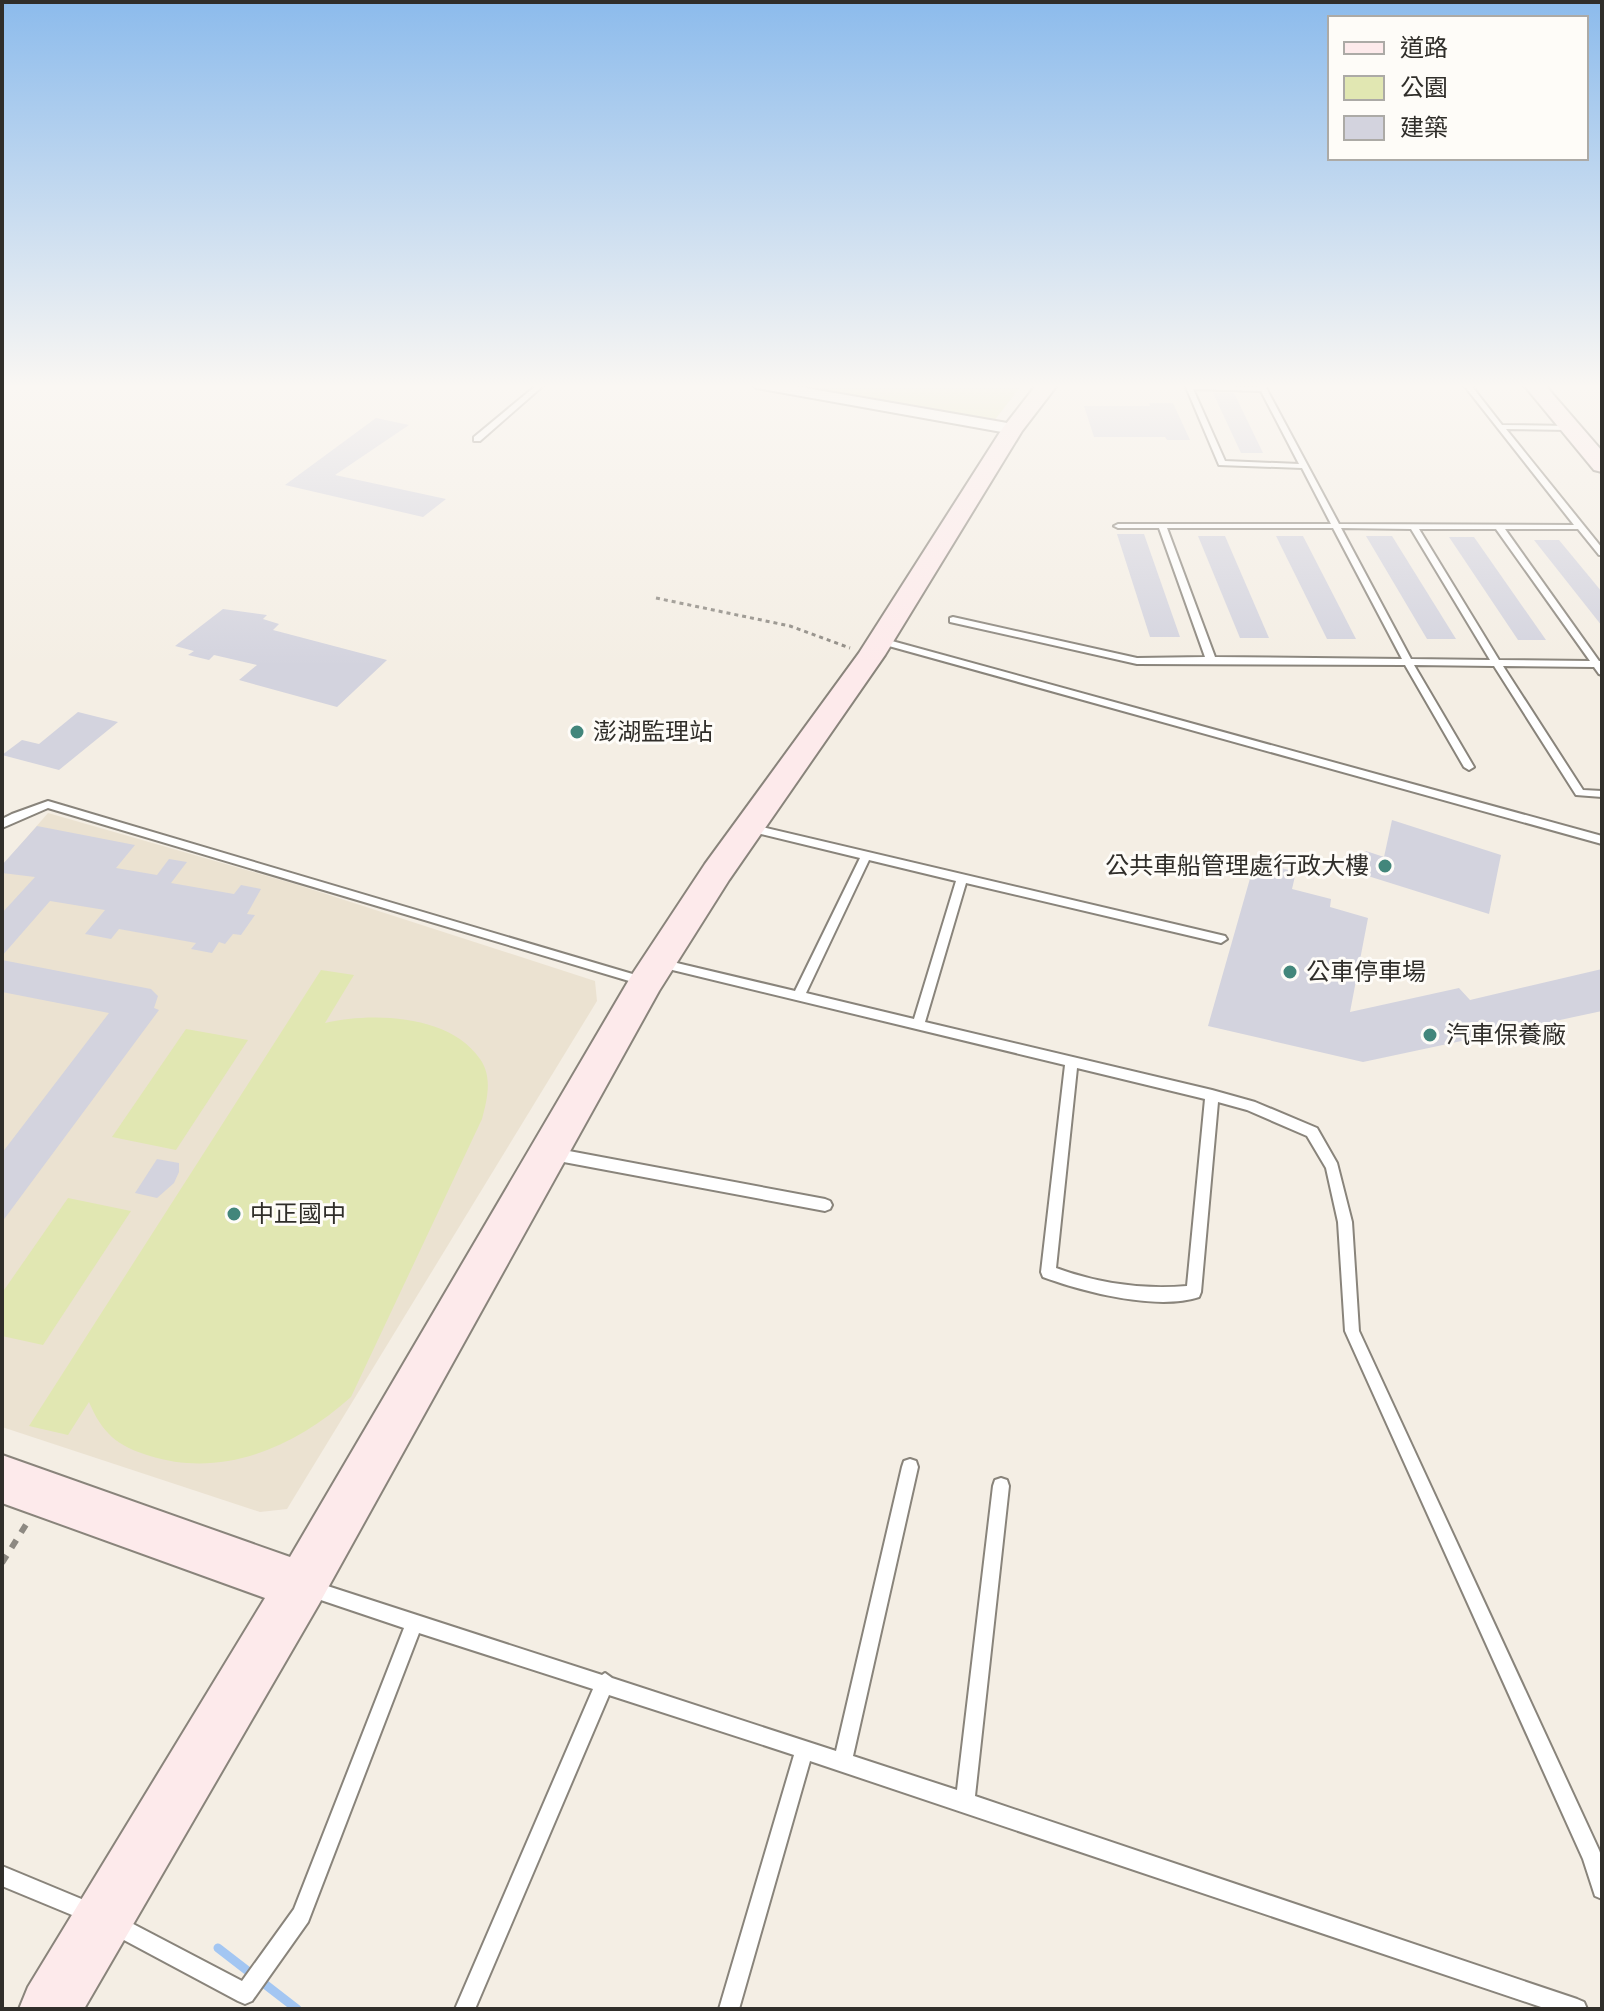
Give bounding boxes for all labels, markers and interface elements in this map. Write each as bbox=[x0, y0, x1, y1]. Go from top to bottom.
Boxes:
legend bbox=[1328, 16, 1588, 160]
text: 道路 bbox=[1400, 30, 1448, 63]
text: 公園 bbox=[1400, 70, 1448, 103]
text: 建築 bbox=[1400, 110, 1448, 143]
place label: 澎湖監理站 bbox=[593, 714, 713, 747]
marker: 澎湖監理站 bbox=[568, 723, 586, 741]
place label: 公共車船管理處行政大樓 bbox=[1105, 848, 1369, 881]
marker: 公共車船管理處行政大樓 bbox=[1376, 857, 1394, 875]
place label: 公車停車場 bbox=[1306, 954, 1426, 987]
marker: 公車停車場 bbox=[1281, 963, 1299, 981]
place label: 汽車保養廠 bbox=[1446, 1017, 1566, 1050]
marker: 汽車保養廠 bbox=[1421, 1026, 1439, 1044]
place label: 中正國中 bbox=[250, 1196, 346, 1229]
marker: 中正國中 bbox=[225, 1205, 243, 1223]

